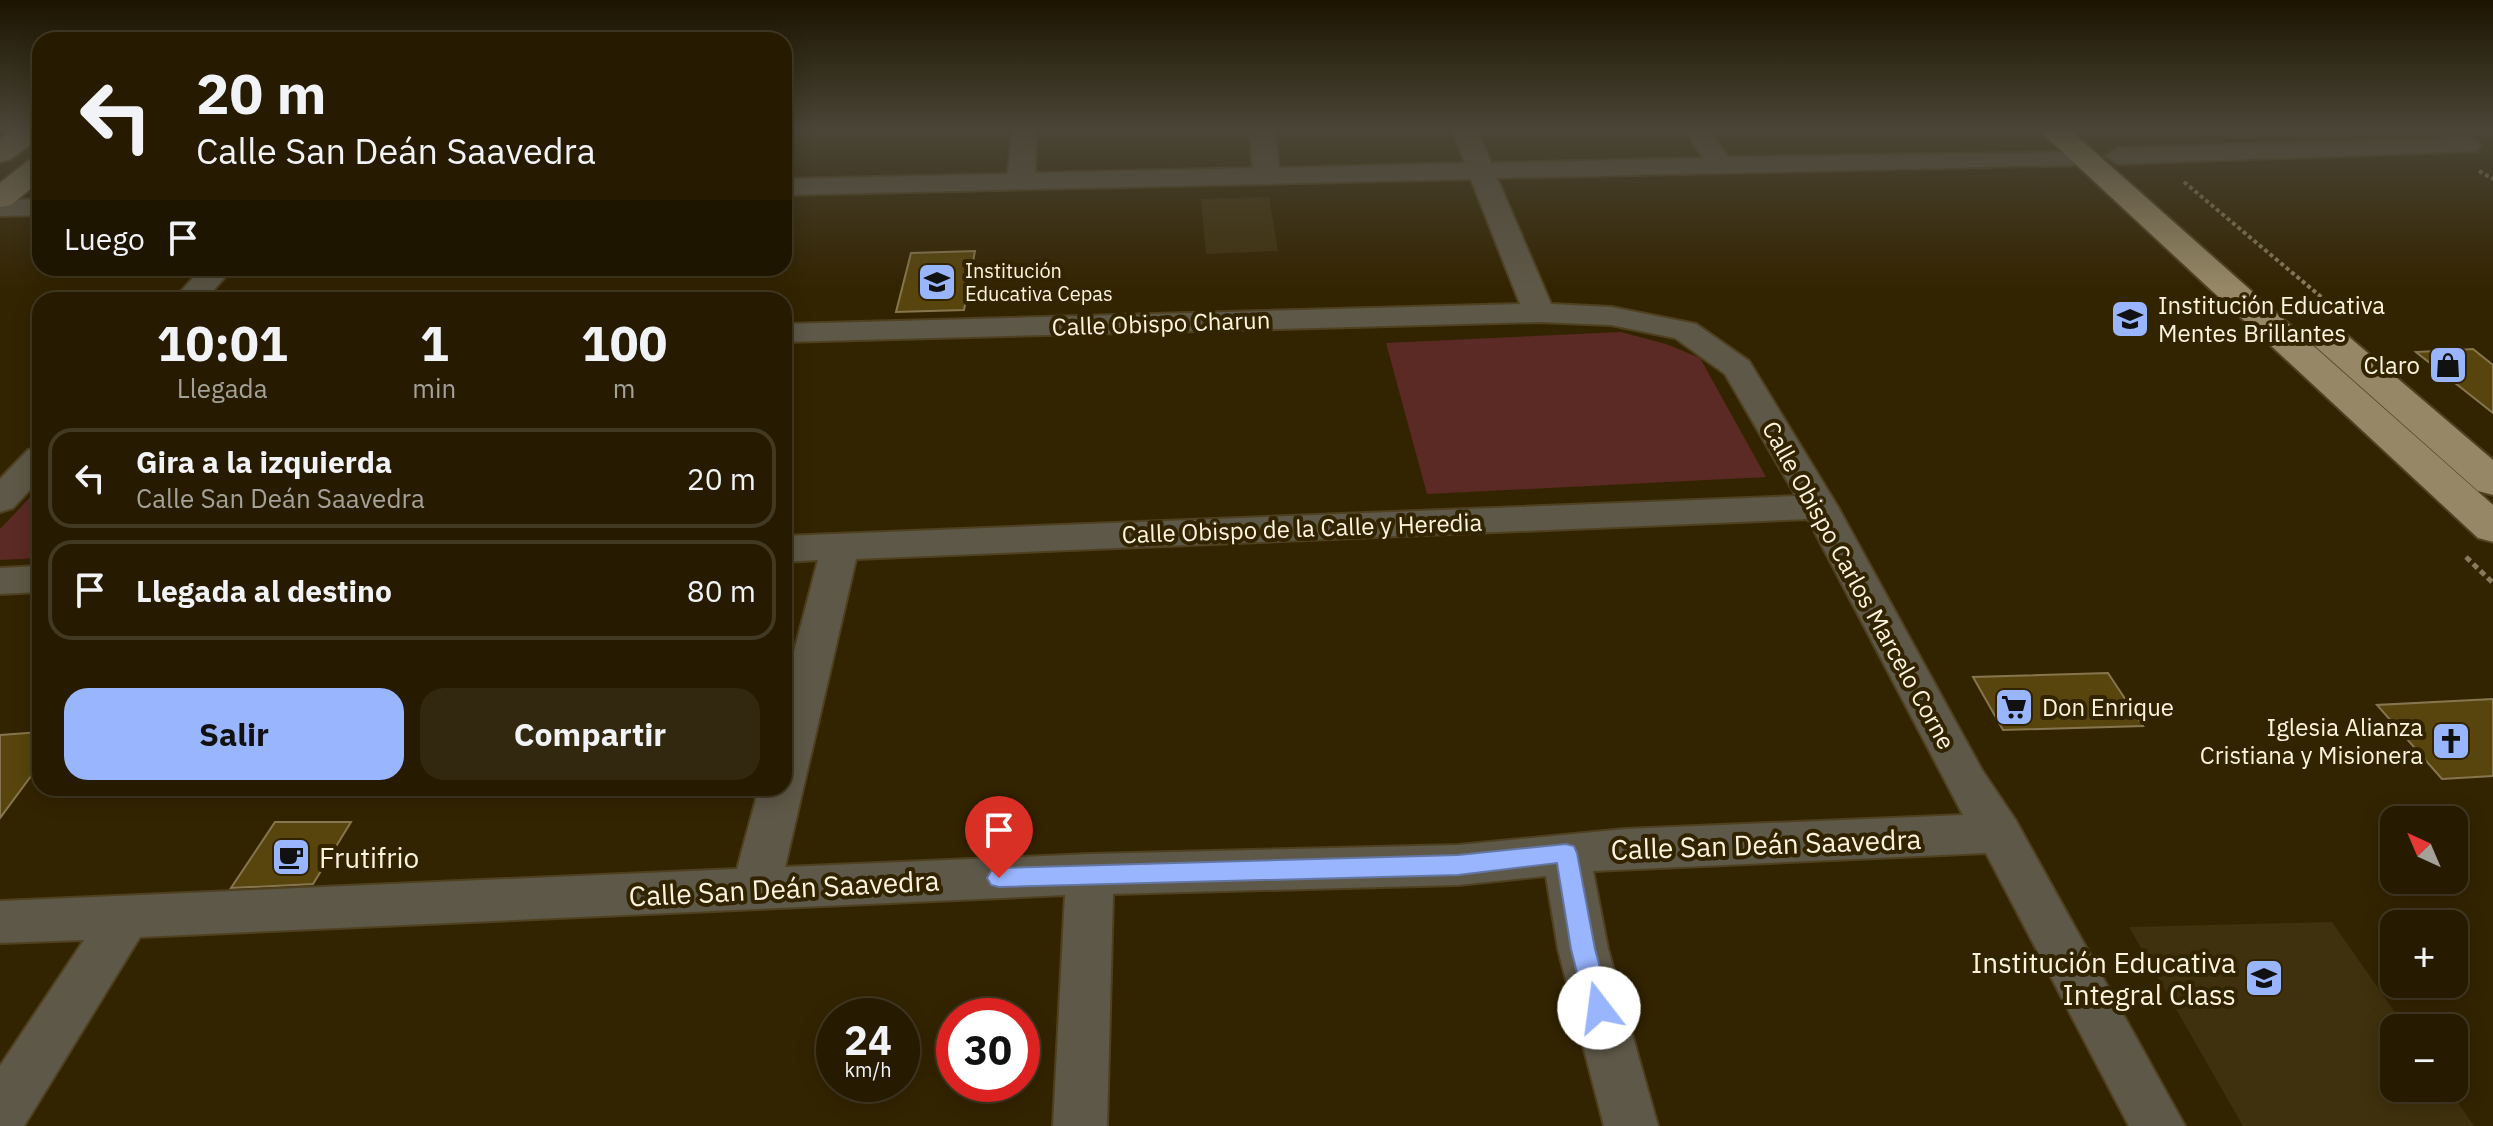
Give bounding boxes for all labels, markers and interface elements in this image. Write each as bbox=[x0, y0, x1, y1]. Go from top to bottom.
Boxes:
text: 20 m bbox=[196, 57, 326, 129]
icon: left bbox=[64, 64, 168, 168]
text: Calle San Deán Saavedra bbox=[196, 127, 596, 174]
icon: arrive bbox=[161, 216, 205, 260]
text: Luego bbox=[64, 219, 145, 258]
place label: Institución Educativa Cepas bbox=[965, 257, 1113, 307]
school or university icon: Institución Educativa Cepas bbox=[916, 261, 958, 303]
place label: Institución Educativa Mentes Brillantes bbox=[2158, 289, 2385, 349]
school or university icon: Institución Educativa Mentes Brillantes bbox=[2109, 298, 2151, 340]
street label: Calle Obispo Charun bbox=[1051, 303, 1271, 343]
text: 10:01 bbox=[157, 312, 288, 374]
text: 1 bbox=[420, 312, 449, 374]
text: 100 bbox=[581, 312, 667, 374]
shop icon: Claro bbox=[2427, 344, 2469, 386]
place label: Claro bbox=[2364, 349, 2420, 381]
text: Llegada bbox=[177, 371, 268, 405]
text: min bbox=[412, 371, 456, 405]
text: m bbox=[613, 371, 635, 405]
street label: Calle Obispo Carlos Marcelo Corne bbox=[1755, 415, 1963, 755]
text: Gira a la izquierda bbox=[136, 442, 392, 481]
icon: left bbox=[68, 456, 112, 500]
text: 20 m bbox=[687, 459, 756, 498]
text: Calle San Deán Saavedra bbox=[136, 481, 425, 515]
street label: Calle Obispo de la Calle y Heredia bbox=[1121, 506, 1483, 550]
icon: arrive bbox=[68, 568, 112, 612]
text: Llegada al destino bbox=[136, 571, 392, 610]
text: 80 m bbox=[687, 571, 756, 610]
supermarket icon: Don Enrique bbox=[1993, 686, 2035, 728]
button: Salir bbox=[64, 688, 404, 780]
button: Compartir bbox=[420, 688, 760, 780]
place label: Don Enrique bbox=[2042, 691, 2174, 723]
place label: Iglesia Alianza Cristiana y Misionera bbox=[2200, 711, 2423, 771]
church icon: Iglesia Alianza Cristiana y Misionera bbox=[2430, 720, 2472, 762]
pin bbox=[965, 796, 1033, 878]
north arrow bbox=[2380, 806, 2468, 894]
map controls bbox=[2380, 806, 2468, 1102]
icon: arrive bbox=[977, 808, 1021, 852]
street label: Calle San Deán Saavedra bbox=[1610, 820, 1922, 868]
cafe icon: Frutifrio bbox=[270, 836, 312, 878]
place label: Frutifrio bbox=[319, 839, 419, 876]
street label: Calle San Deán Saavedra bbox=[628, 861, 940, 915]
button: + bbox=[2380, 910, 2468, 998]
place label: Institución Educativa Integral Class bbox=[1971, 944, 2236, 1013]
school or university icon: Institución Educativa Integral Class bbox=[2243, 957, 2285, 999]
position arrow bbox=[1557, 966, 1641, 1050]
speed limit sign: 30 bbox=[936, 998, 1040, 1102]
text: 24 bbox=[844, 1014, 892, 1066]
button: − bbox=[2380, 1014, 2468, 1102]
text: km/h bbox=[844, 1056, 892, 1083]

